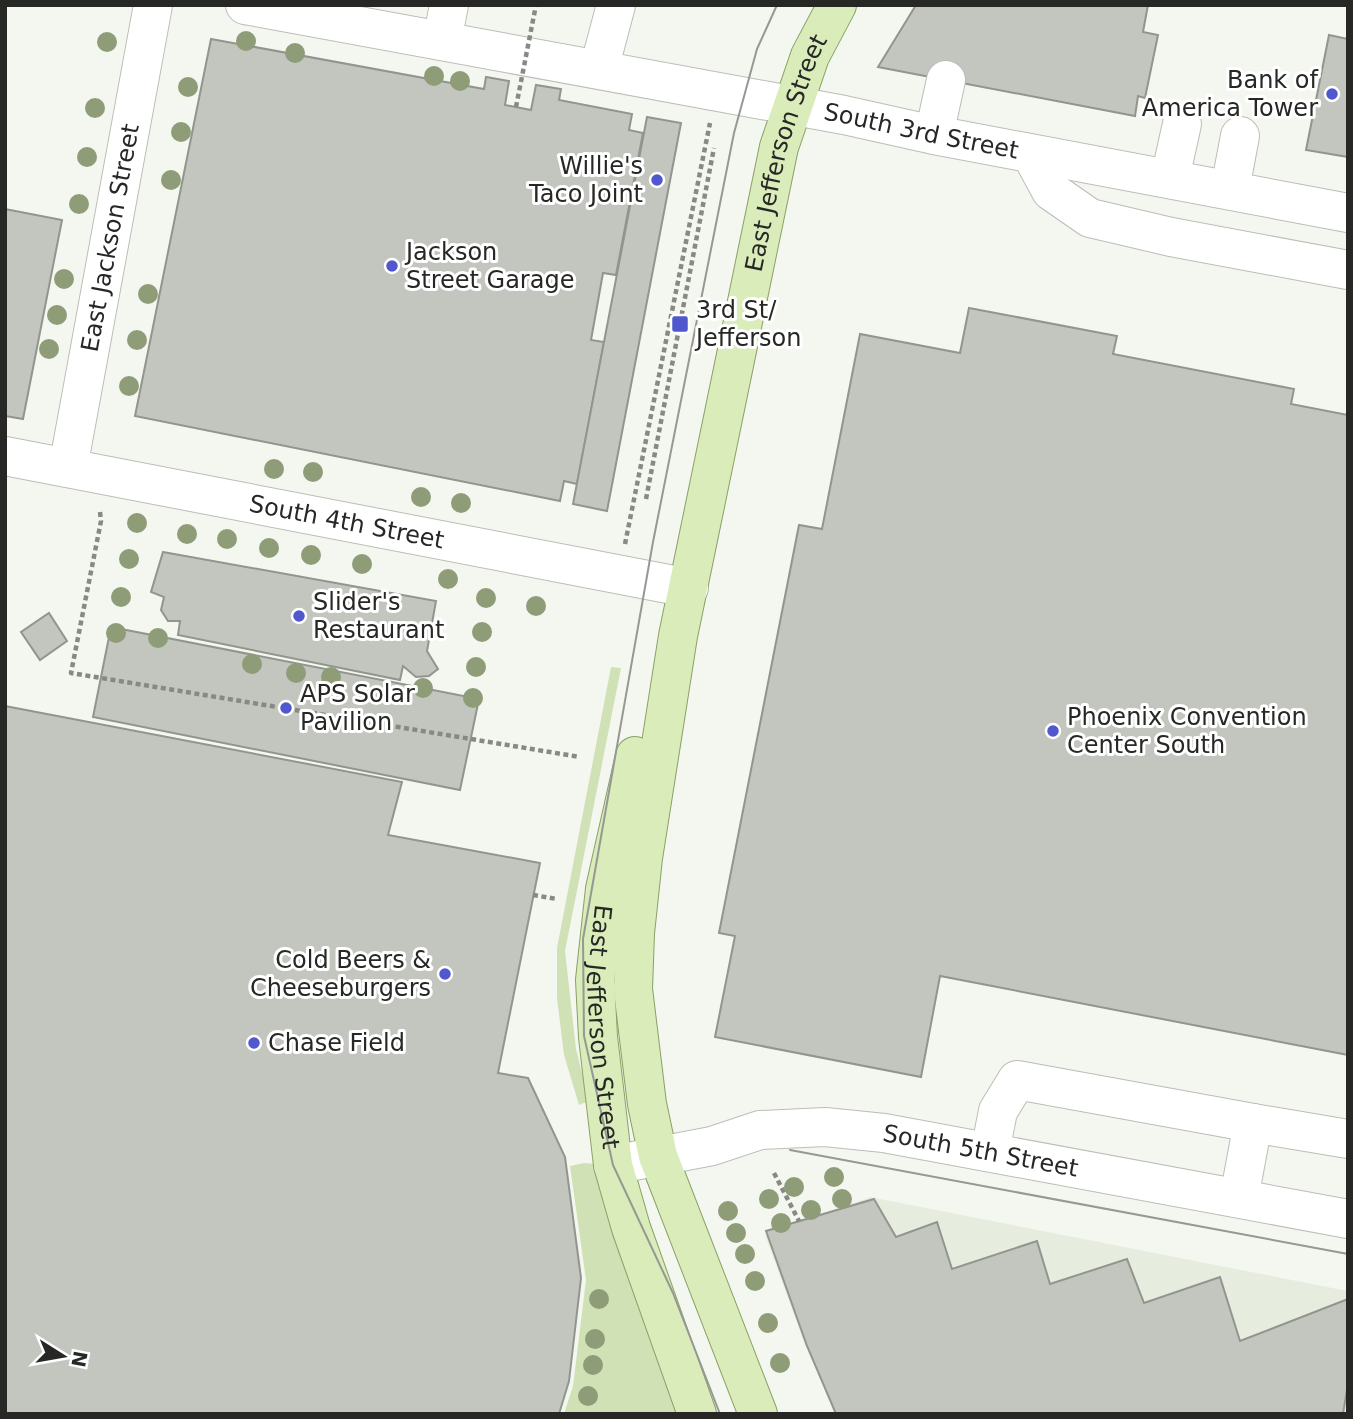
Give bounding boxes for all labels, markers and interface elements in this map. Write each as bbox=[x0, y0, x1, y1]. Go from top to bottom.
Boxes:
street label: East Jefferson Street bbox=[740, 30, 833, 274]
place label: Bank of America Tower bbox=[1142, 66, 1319, 122]
marker: Bank of America Tower bbox=[1324, 86, 1340, 102]
street label: South 3rd Street bbox=[822, 98, 1021, 165]
street label: East Jackson Street bbox=[76, 122, 145, 354]
place label: Willie's Taco Joint bbox=[528, 152, 643, 208]
marker: Willie's Taco Joint bbox=[649, 172, 665, 188]
place label: Jackson Street Garage bbox=[404, 238, 574, 294]
marker: Jackson Street Garage bbox=[384, 258, 400, 274]
place label: 3rd St/ Jefferson bbox=[694, 296, 801, 352]
marker: 3rd St/ Jefferson bbox=[670, 314, 690, 334]
street label: South 4th Street bbox=[247, 489, 447, 554]
place label: Slider's Restaurant bbox=[313, 588, 444, 644]
marker: Slider's Restaurant bbox=[291, 608, 307, 624]
place label: APS Solar Pavilion bbox=[300, 680, 415, 736]
marker: APS Solar Pavilion bbox=[278, 700, 294, 716]
place label: Phoenix Convention Center South bbox=[1067, 703, 1307, 759]
marker: Phoenix Convention Center South bbox=[1045, 723, 1061, 739]
street label: East Jefferson Street bbox=[580, 903, 625, 1151]
place label: Cold Beers & Cheeseburgers bbox=[250, 946, 431, 1002]
marker: Cold Beers & Cheeseburgers bbox=[437, 966, 453, 982]
place label: Chase Field bbox=[268, 1029, 405, 1057]
marker: Chase Field bbox=[246, 1035, 262, 1051]
street label: South 5th Street bbox=[881, 1119, 1080, 1183]
north arrow bbox=[28, 1321, 98, 1391]
text: N bbox=[67, 1349, 92, 1369]

